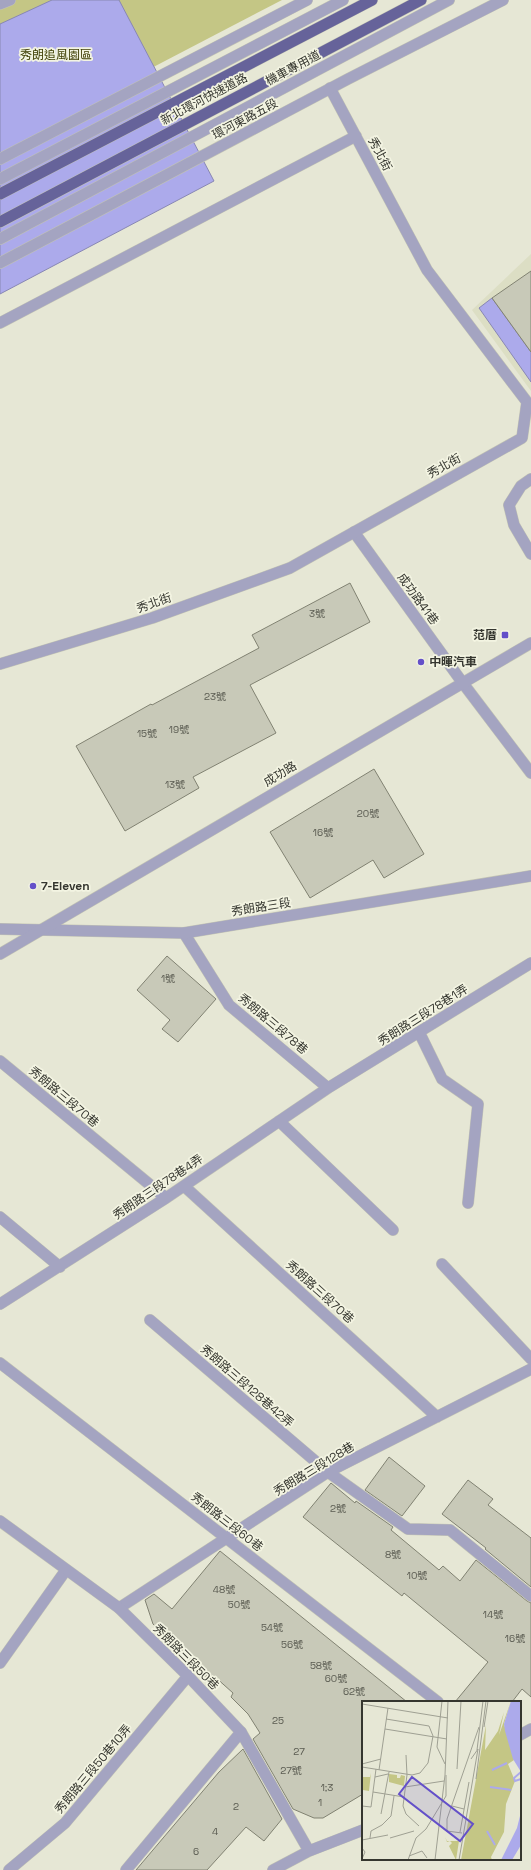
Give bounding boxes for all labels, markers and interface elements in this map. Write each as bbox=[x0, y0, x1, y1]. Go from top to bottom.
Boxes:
park label: 秀朗追風園區 bbox=[20, 47, 92, 63]
street label: 機車專用道 bbox=[263, 47, 323, 89]
street label: 新北環河快速道路 bbox=[158, 69, 250, 129]
street label: 環河東路五段 bbox=[209, 95, 281, 143]
street label: 秀北街 bbox=[364, 134, 396, 174]
street label: 秀北街 bbox=[424, 450, 464, 482]
street label: 成功路41巷 bbox=[394, 570, 442, 628]
street label: 秀北街 bbox=[134, 590, 174, 616]
house number: 3號 bbox=[309, 607, 325, 620]
place label: 范厝 bbox=[473, 627, 497, 643]
marker: 范厝 bbox=[500, 630, 510, 640]
place label: 中暉汽車 bbox=[429, 654, 477, 670]
marker: 中暉汽車 bbox=[416, 657, 426, 667]
house number: 23號 bbox=[204, 690, 226, 703]
house number: 19號 bbox=[169, 723, 189, 736]
house number: 15號 bbox=[137, 727, 157, 740]
street label: 成功路 bbox=[260, 758, 300, 790]
house number: 13號 bbox=[165, 778, 185, 791]
house number: 20號 bbox=[357, 807, 379, 820]
house number: 16號 bbox=[313, 826, 333, 839]
place label: 7-Eleven bbox=[41, 878, 90, 894]
marker: 7-Eleven bbox=[28, 881, 38, 891]
street label: 秀朗路三段 bbox=[230, 894, 292, 920]
house number: 1號 bbox=[161, 972, 175, 985]
street label: 秀朗路三段78巷1弄 bbox=[375, 981, 471, 1049]
street label: 秀朗路三段78巷 bbox=[235, 990, 311, 1058]
street label: 秀朗路三段70巷 bbox=[26, 1063, 102, 1131]
street label: 秀朗路三段78巷4弄 bbox=[110, 1151, 206, 1223]
street label: 秀朗路三段70巷 bbox=[283, 1257, 357, 1327]
street label: 秀朗路三段128巷42弄 bbox=[197, 1341, 297, 1431]
street label: 秀朗路三段128巷 bbox=[271, 1439, 357, 1499]
street label: 秀朗路三段60巷 bbox=[188, 1489, 266, 1555]
house number: 2號 bbox=[330, 1502, 346, 1515]
house number: 8號 bbox=[385, 1548, 401, 1561]
house number: 10號 bbox=[407, 1569, 427, 1582]
house number: 48號 bbox=[213, 1583, 235, 1596]
house number: 50號 bbox=[228, 1598, 250, 1611]
house number: 14號 bbox=[483, 1608, 503, 1621]
street label: 秀朗路三段50巷 bbox=[150, 1621, 222, 1693]
house number: 54號 bbox=[261, 1621, 283, 1634]
house number: 16號 bbox=[505, 1632, 525, 1645]
house number: 56號 bbox=[281, 1638, 303, 1651]
house number: 58號 bbox=[310, 1659, 332, 1672]
house number: 60號 bbox=[325, 1672, 347, 1685]
house number: 62號 bbox=[343, 1685, 365, 1698]
inset map bbox=[362, 1701, 521, 1860]
house number: 25 bbox=[272, 1714, 284, 1727]
street label: 秀朗路三段50巷10弄 bbox=[51, 1721, 135, 1817]
house number: 27 bbox=[293, 1745, 305, 1758]
house number: 27號 bbox=[280, 1764, 302, 1777]
house number: 1;3 bbox=[321, 1781, 333, 1794]
house number: 1 bbox=[318, 1796, 322, 1809]
house number: 2 bbox=[233, 1800, 239, 1813]
house number: 4 bbox=[212, 1825, 218, 1838]
house number: 6 bbox=[193, 1845, 199, 1858]

